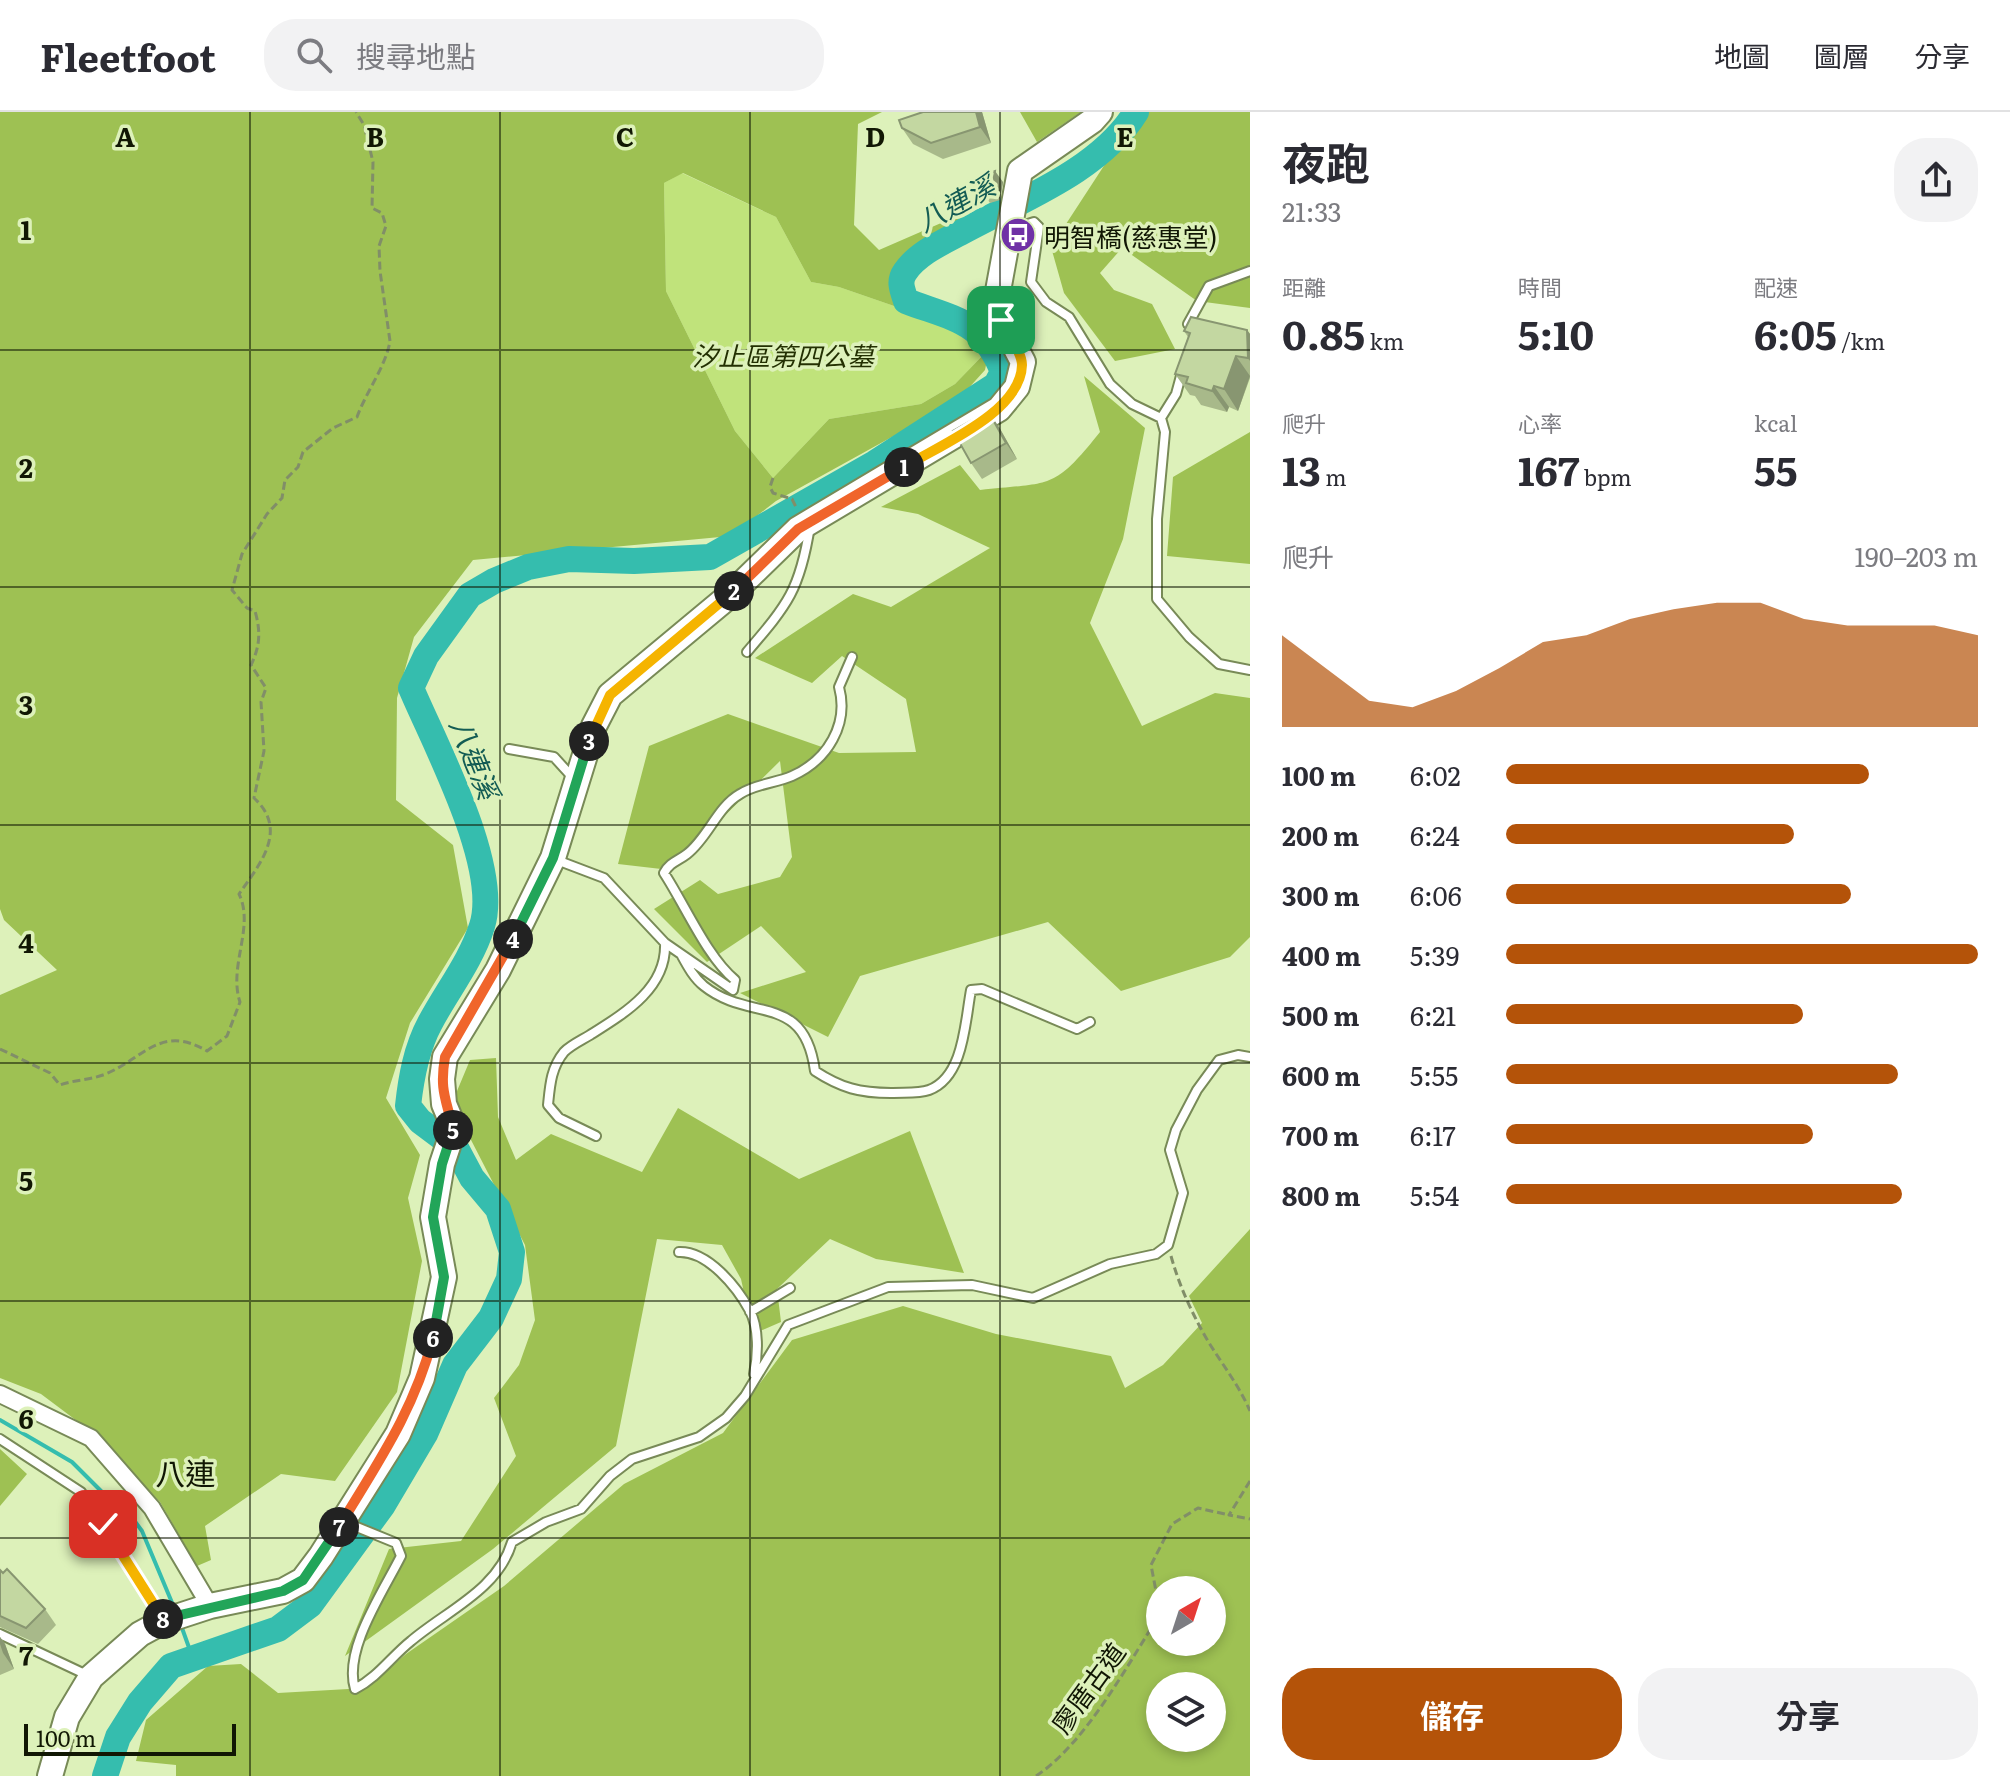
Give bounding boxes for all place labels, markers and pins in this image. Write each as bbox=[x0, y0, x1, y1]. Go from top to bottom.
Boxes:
bus stop icon: 明智橋(慈惠堂) bbox=[999, 216, 1037, 254]
place label: 明智橋(慈惠堂) bbox=[1044, 216, 1217, 255]
pin bbox=[967, 286, 1035, 354]
pin: 1 bbox=[884, 447, 924, 487]
pin: 2 bbox=[714, 571, 754, 611]
pin: 3 bbox=[569, 721, 609, 761]
pin: 4 bbox=[493, 919, 533, 959]
pin: 5 bbox=[433, 1110, 473, 1150]
pin: 6 bbox=[413, 1318, 453, 1358]
pin bbox=[69, 1490, 137, 1558]
pin: 7 bbox=[319, 1507, 359, 1547]
pin: 8 bbox=[143, 1599, 183, 1639]

